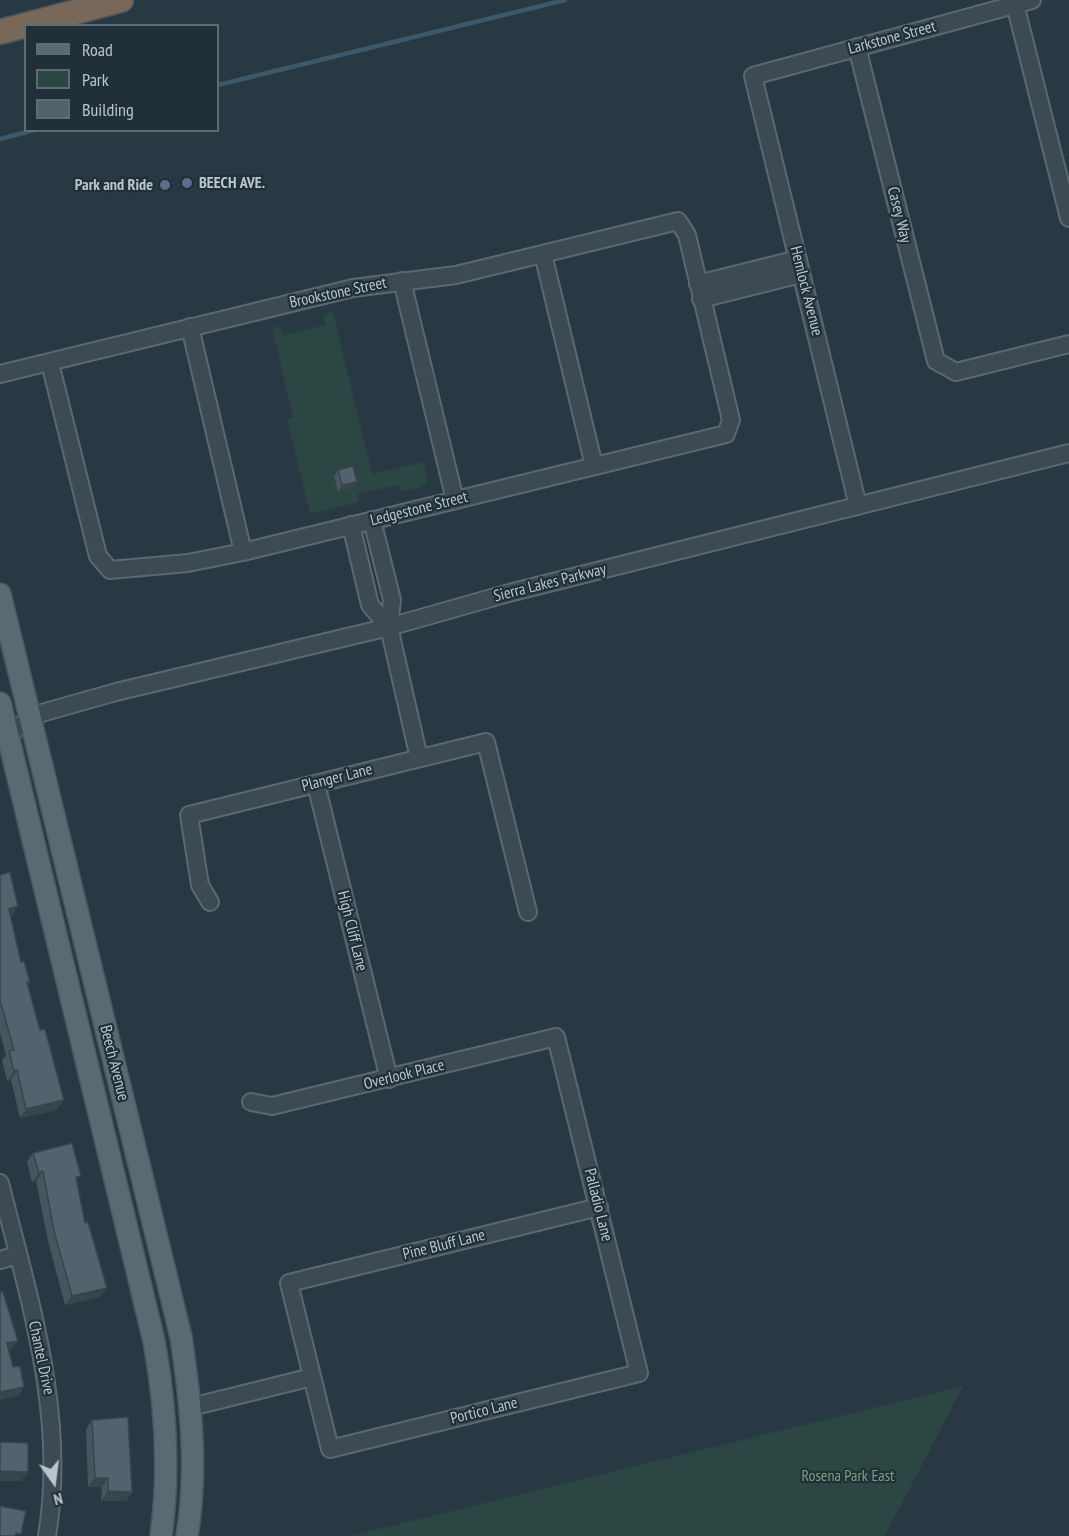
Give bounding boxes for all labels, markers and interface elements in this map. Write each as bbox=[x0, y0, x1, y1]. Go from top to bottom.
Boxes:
street label: Larkstone Street bbox=[846, 17, 938, 59]
legend bbox=[24, 24, 219, 132]
text: Road bbox=[82, 38, 113, 61]
text: Park bbox=[82, 68, 109, 91]
text: Building bbox=[82, 98, 134, 121]
place label: BEECH AVE. bbox=[199, 173, 265, 193]
place label: Park and Ride bbox=[75, 175, 153, 195]
marker: BEECH AVE. bbox=[180, 176, 194, 190]
marker: Park and Ride bbox=[158, 178, 172, 192]
street label: Casey Way bbox=[883, 185, 915, 245]
street label: Hemlock Avenue bbox=[786, 244, 826, 338]
street label: Brookstone Street bbox=[288, 273, 388, 313]
street label: Ledgestone Street bbox=[368, 488, 470, 530]
street label: Sierra Lakes Parkway bbox=[492, 560, 608, 606]
street label: Planger Lane bbox=[300, 760, 374, 796]
street label: High Cliff Lane bbox=[333, 889, 371, 973]
street label: Beech Avenue bbox=[95, 1023, 133, 1103]
street label: Overlook Place bbox=[362, 1056, 446, 1094]
street label: Palladio Lane bbox=[580, 1167, 616, 1243]
street label: Pine Bluff Lane bbox=[401, 1226, 487, 1264]
street label: Chantel Drive bbox=[24, 1319, 58, 1397]
street label: Portico Lane bbox=[448, 1393, 520, 1429]
north arrow bbox=[24, 1452, 84, 1512]
park label: Rosena Park East bbox=[801, 1466, 895, 1486]
text: N bbox=[52, 1489, 65, 1510]

